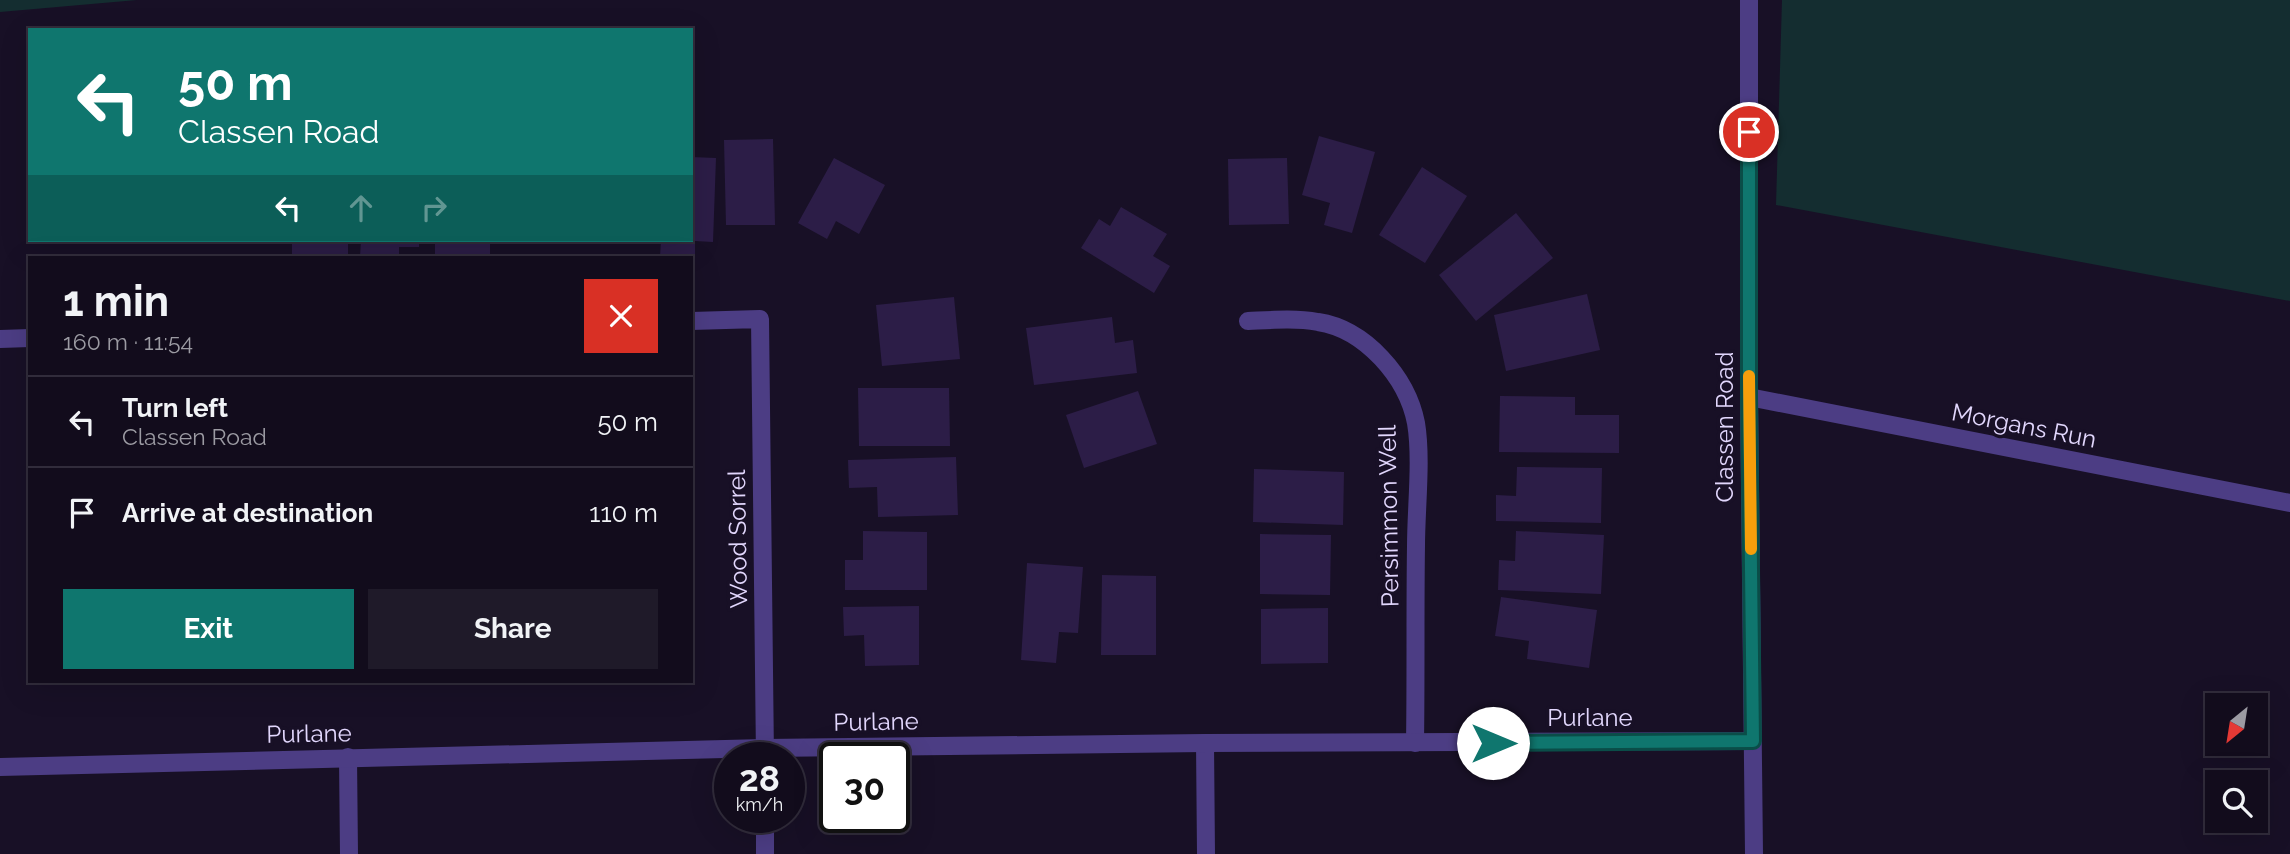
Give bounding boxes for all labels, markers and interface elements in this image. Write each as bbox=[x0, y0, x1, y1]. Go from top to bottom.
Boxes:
text: 50 m bbox=[178, 54, 293, 111]
icon: left bbox=[63, 56, 154, 147]
pin bbox=[1719, 102, 1779, 162]
text: Classen Road bbox=[178, 113, 379, 150]
icon: arrive bbox=[1730, 113, 1768, 151]
icon: left bbox=[269, 189, 307, 227]
icon: ahead bbox=[342, 189, 380, 227]
icon: right bbox=[415, 189, 453, 227]
text: 1 min bbox=[63, 277, 169, 326]
button: close bbox=[584, 279, 658, 353]
text: 160 m · 11:54 bbox=[63, 328, 193, 355]
street label: Classen Road bbox=[1710, 351, 1739, 503]
text: Turn left bbox=[122, 393, 228, 423]
street label: Morgans Run bbox=[1949, 397, 2099, 454]
icon: left bbox=[63, 403, 101, 441]
text: 50 m bbox=[597, 407, 658, 437]
text: Classen Road bbox=[122, 423, 267, 450]
street label: Persimmon Well bbox=[1372, 424, 1405, 607]
street label: Wood Sorrel bbox=[722, 469, 753, 609]
icon: arrive bbox=[63, 494, 101, 532]
text: Arrive at destination bbox=[122, 498, 373, 528]
text: 110 m bbox=[589, 498, 658, 528]
button: Exit bbox=[63, 589, 354, 669]
button: Share bbox=[368, 589, 658, 669]
north arrow bbox=[2205, 693, 2268, 756]
map controls bbox=[2205, 693, 2268, 833]
street label: Purlane bbox=[1547, 703, 1633, 732]
street label: Purlane bbox=[833, 706, 919, 737]
position arrow bbox=[1456, 706, 1530, 780]
street label: Purlane bbox=[266, 718, 352, 749]
speed limit sign: 30 bbox=[819, 742, 910, 833]
text: 28 bbox=[739, 758, 780, 799]
button: search bbox=[2205, 770, 2268, 833]
text: km/h bbox=[736, 794, 783, 815]

